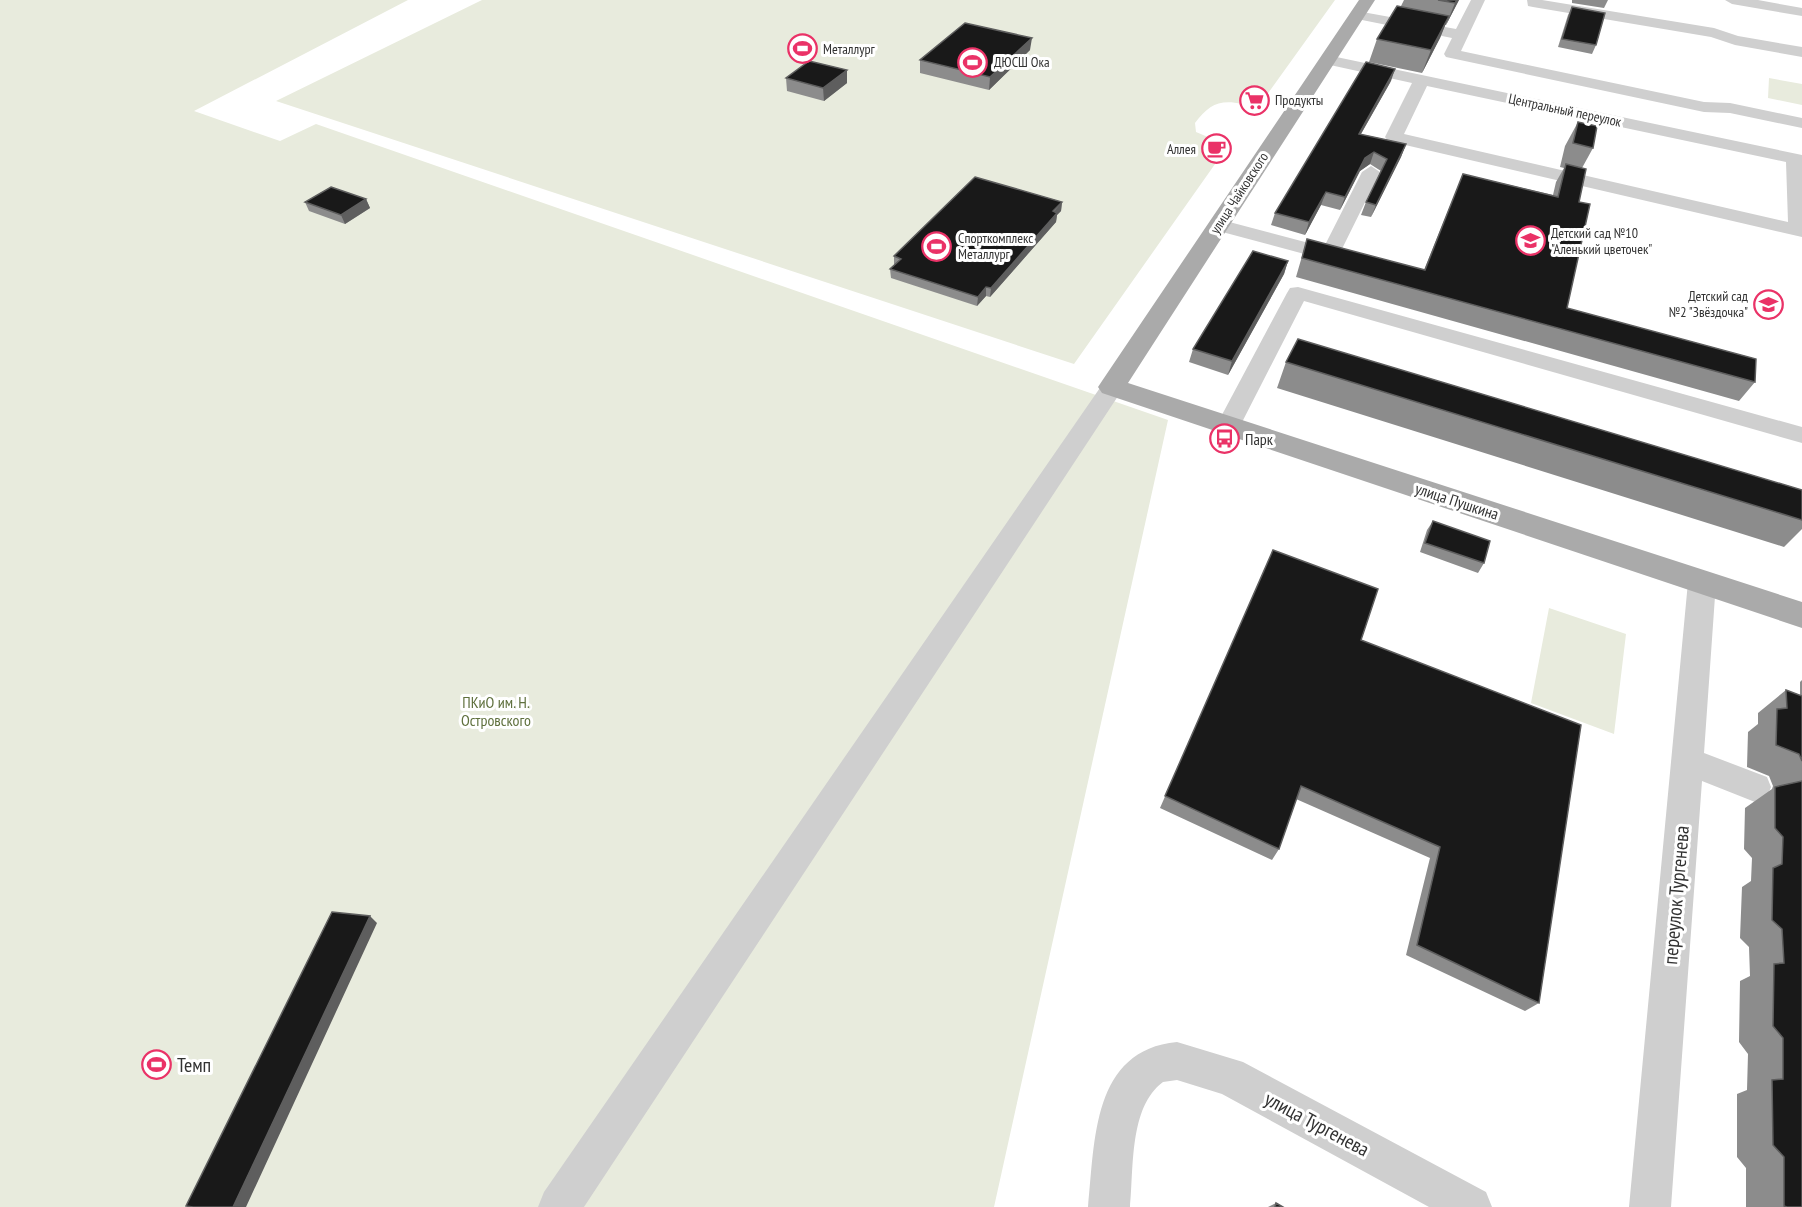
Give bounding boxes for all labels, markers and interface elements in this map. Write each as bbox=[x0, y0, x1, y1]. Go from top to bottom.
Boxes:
sports icon: Металлург bbox=[786, 33, 818, 65]
place label: Металлург bbox=[823, 40, 876, 58]
sports icon: ДЮСШ Ока bbox=[957, 46, 989, 78]
place label: ДЮСШ Ока bbox=[994, 53, 1050, 71]
supermarket icon: Продукты bbox=[1238, 84, 1270, 116]
street label: Центральный переулок bbox=[1507, 89, 1624, 131]
place label: Продукты bbox=[1275, 91, 1323, 109]
cafe icon: Аллея bbox=[1201, 133, 1233, 165]
place label: Аллея bbox=[1167, 140, 1196, 158]
street label: улица Чайковского bbox=[1206, 149, 1272, 237]
place label: Детский сад №10 "Аленький цветочек" bbox=[1551, 224, 1652, 258]
school or university icon: Детский сад №10 "Аленький цветочек" bbox=[1514, 225, 1546, 257]
place label: Спорткомплекс Металлург bbox=[958, 229, 1033, 263]
sports icon: Спорткомплекс Металлург bbox=[921, 230, 953, 262]
place label: Детский сад №2 "Звёздочка" bbox=[1669, 287, 1748, 321]
school or university icon: Детский сад №2 "Звёздочка" bbox=[1753, 288, 1785, 320]
bus stop icon: Парк bbox=[1208, 423, 1240, 455]
place label: Парк bbox=[1245, 429, 1274, 449]
street label: улица Пушкина bbox=[1413, 478, 1501, 524]
park label: ПКиО им. Н. Островского bbox=[461, 692, 531, 730]
street label: переулок Тургенева bbox=[1657, 825, 1695, 965]
sports icon: Темп bbox=[140, 1049, 172, 1081]
place label: Темп bbox=[177, 1052, 211, 1078]
street label: улица Тургенева bbox=[1260, 1086, 1374, 1162]

